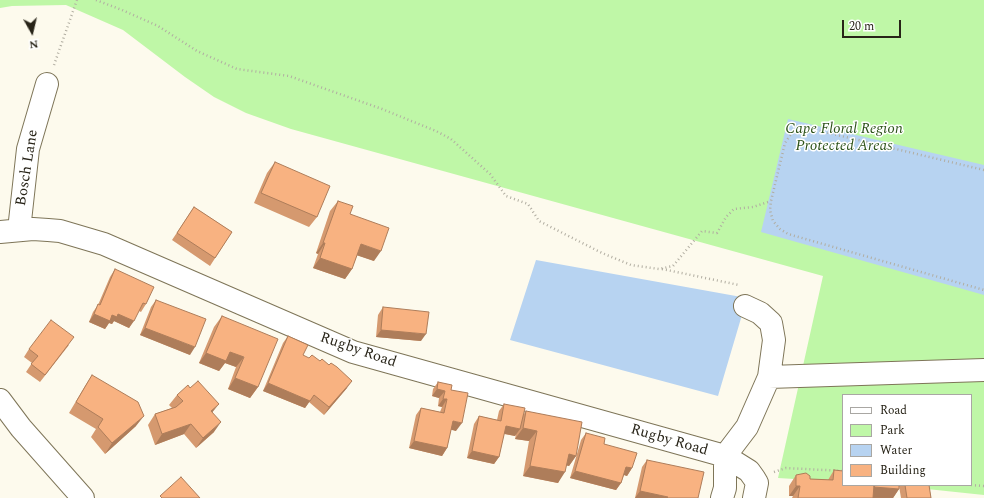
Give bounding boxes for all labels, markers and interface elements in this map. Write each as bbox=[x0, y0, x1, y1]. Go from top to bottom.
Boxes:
north arrow bbox=[12, 12, 52, 52]
scale bar bbox=[844, 12, 903, 38]
text: 20 m bbox=[849, 17, 874, 36]
text: N bbox=[28, 35, 39, 53]
park label: Cape Floral Region Protected Areas bbox=[785, 121, 903, 156]
street label: Bosch Lane bbox=[13, 129, 43, 207]
street label: Rugby Road bbox=[317, 330, 399, 372]
legend bbox=[842, 394, 972, 486]
text: Road bbox=[880, 401, 907, 420]
street label: Rugby Road bbox=[628, 421, 710, 461]
text: Park bbox=[880, 421, 905, 440]
text: Water bbox=[880, 441, 912, 460]
text: Building bbox=[880, 461, 926, 480]

